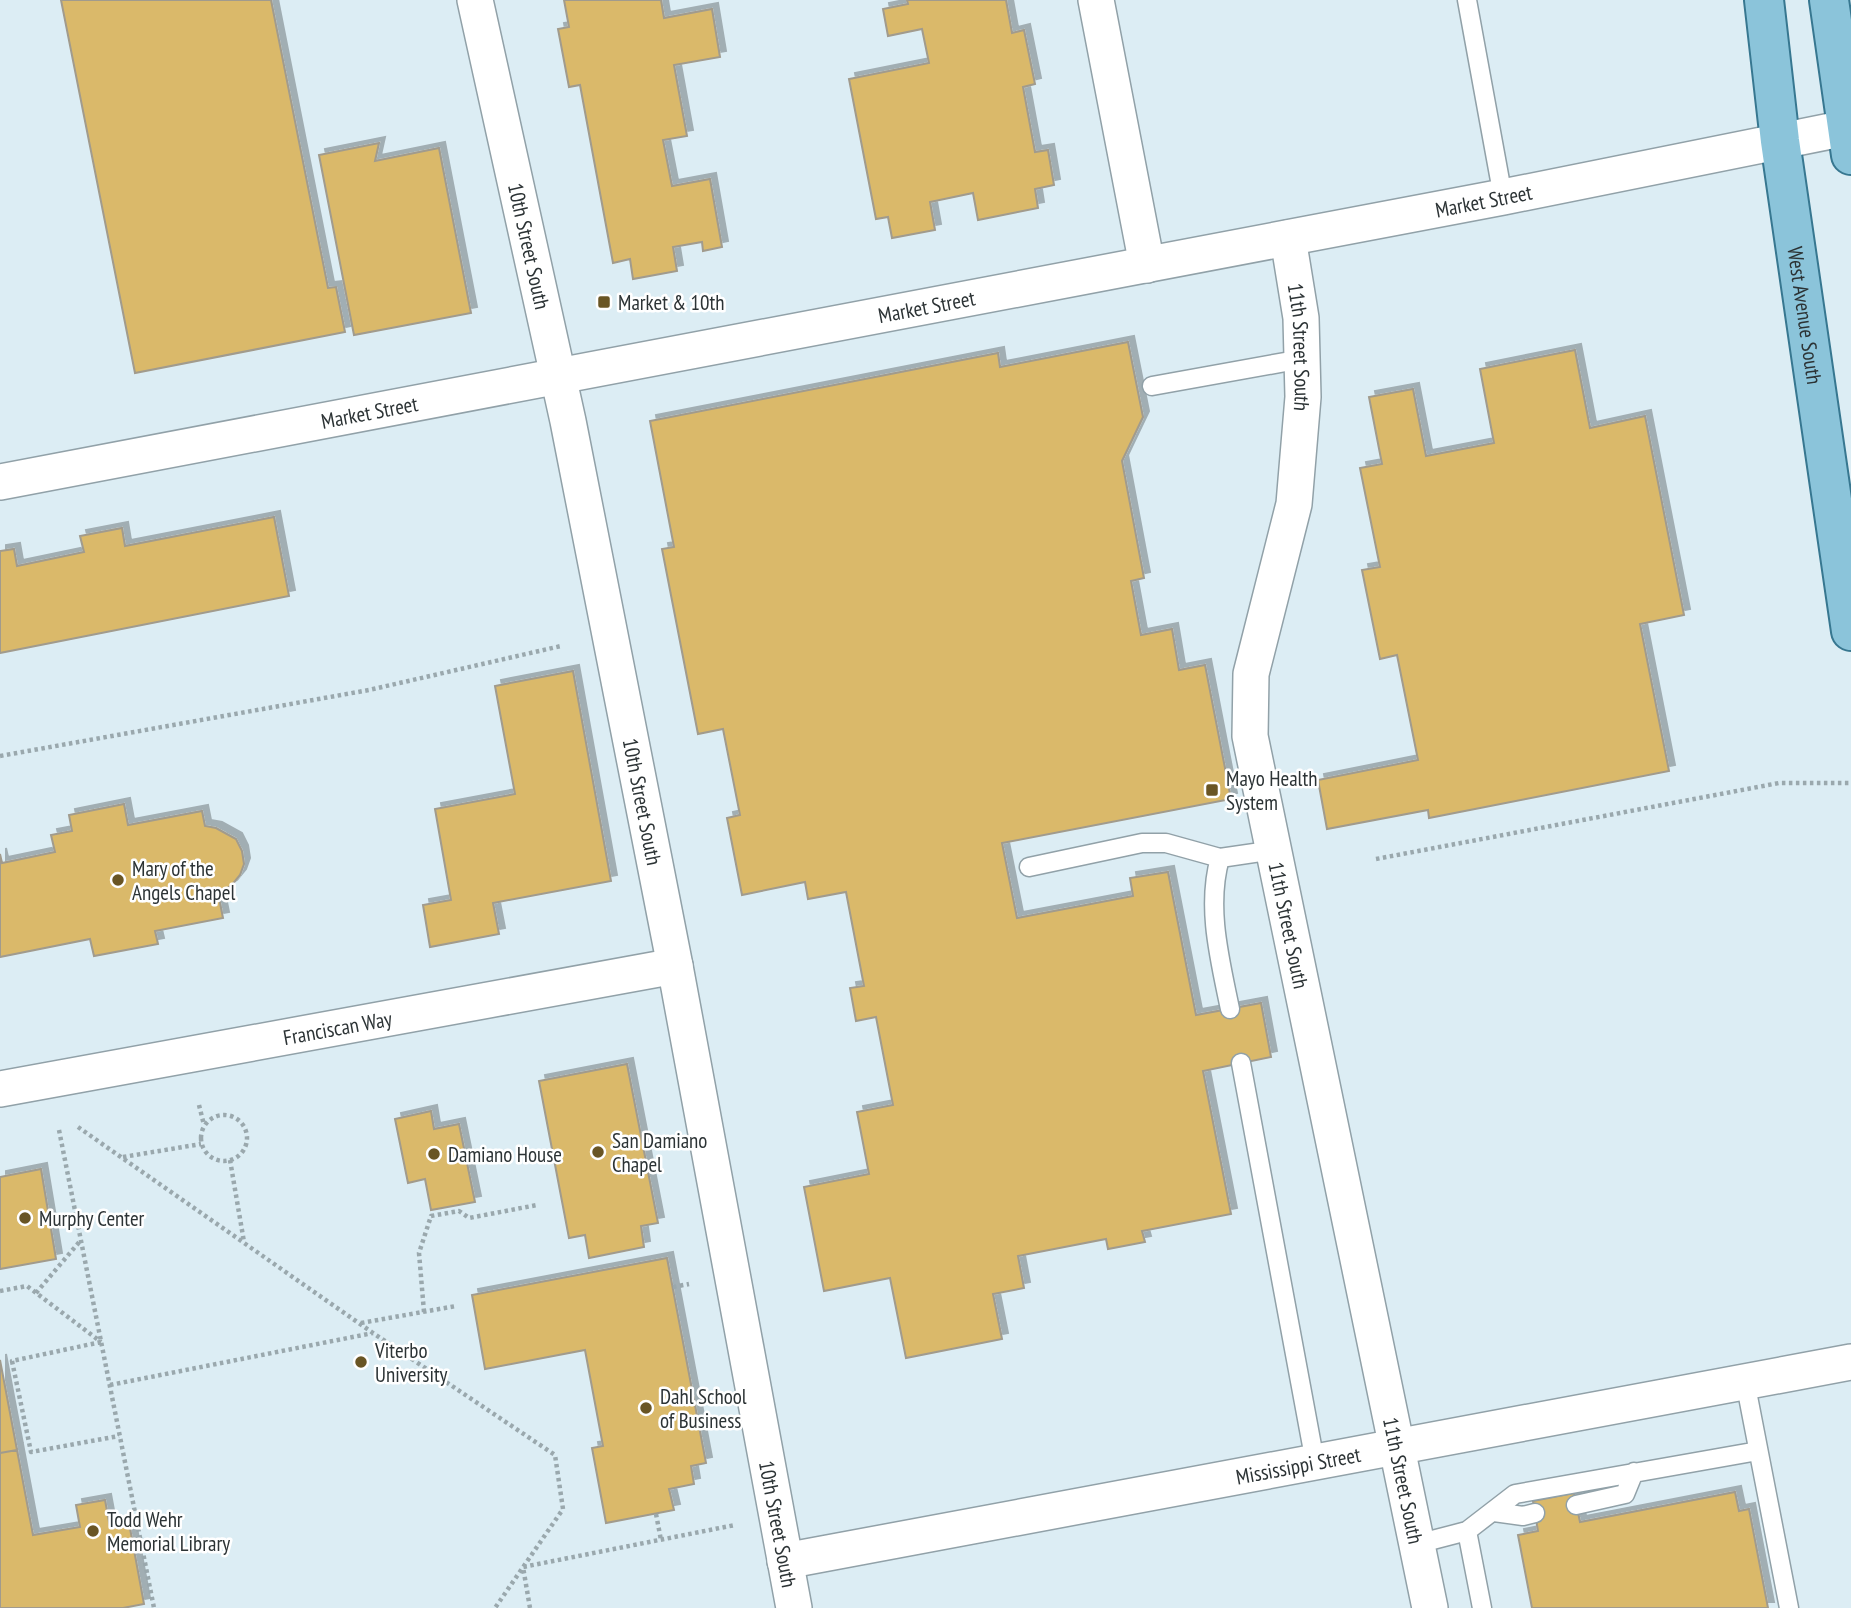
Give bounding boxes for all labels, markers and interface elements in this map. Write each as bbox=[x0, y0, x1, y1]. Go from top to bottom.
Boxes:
street label: Market Street bbox=[1433, 178, 1535, 223]
street label: 10th Street South bbox=[502, 180, 556, 312]
street label: West Avenue South bbox=[1782, 245, 1829, 386]
street label: 11th Street South bbox=[1282, 281, 1317, 412]
street label: Market Street bbox=[876, 284, 977, 329]
place label: Market & 10th bbox=[618, 289, 725, 316]
marker: Market & 10th bbox=[596, 294, 612, 310]
street label: Market Street bbox=[319, 390, 420, 434]
street label: 10th Street South bbox=[617, 736, 668, 867]
place label: Mayo Health System bbox=[1226, 765, 1317, 816]
marker: Mayo Health System bbox=[1204, 782, 1220, 798]
place label: Mary of the Angels Chapel bbox=[132, 855, 235, 906]
street label: 11th Street South bbox=[1263, 859, 1315, 991]
marker: Mary of the Angels Chapel bbox=[110, 872, 126, 888]
street label: Franciscan Way bbox=[281, 1004, 394, 1051]
place label: San Damiano Chapel bbox=[612, 1127, 707, 1178]
place label: Damiano House bbox=[448, 1141, 562, 1168]
marker: San Damiano Chapel bbox=[590, 1144, 606, 1160]
marker: Damiano House bbox=[426, 1146, 442, 1162]
place label: Murphy Center bbox=[39, 1205, 145, 1232]
marker: Murphy Center bbox=[17, 1210, 33, 1226]
place label: Viterbo University bbox=[374, 1337, 448, 1388]
marker: Viterbo University bbox=[353, 1354, 369, 1370]
place label: Dahl School of Business bbox=[660, 1383, 747, 1434]
marker: Dahl School of Business bbox=[638, 1400, 654, 1416]
street label: 11th Street South bbox=[1377, 1415, 1430, 1546]
street label: Mississippi Street bbox=[1234, 1440, 1363, 1490]
street label: 10th Street South bbox=[753, 1458, 803, 1590]
place label: Todd Wehr Memorial Library bbox=[107, 1506, 230, 1557]
marker: Todd Wehr Memorial Library bbox=[85, 1523, 101, 1539]

